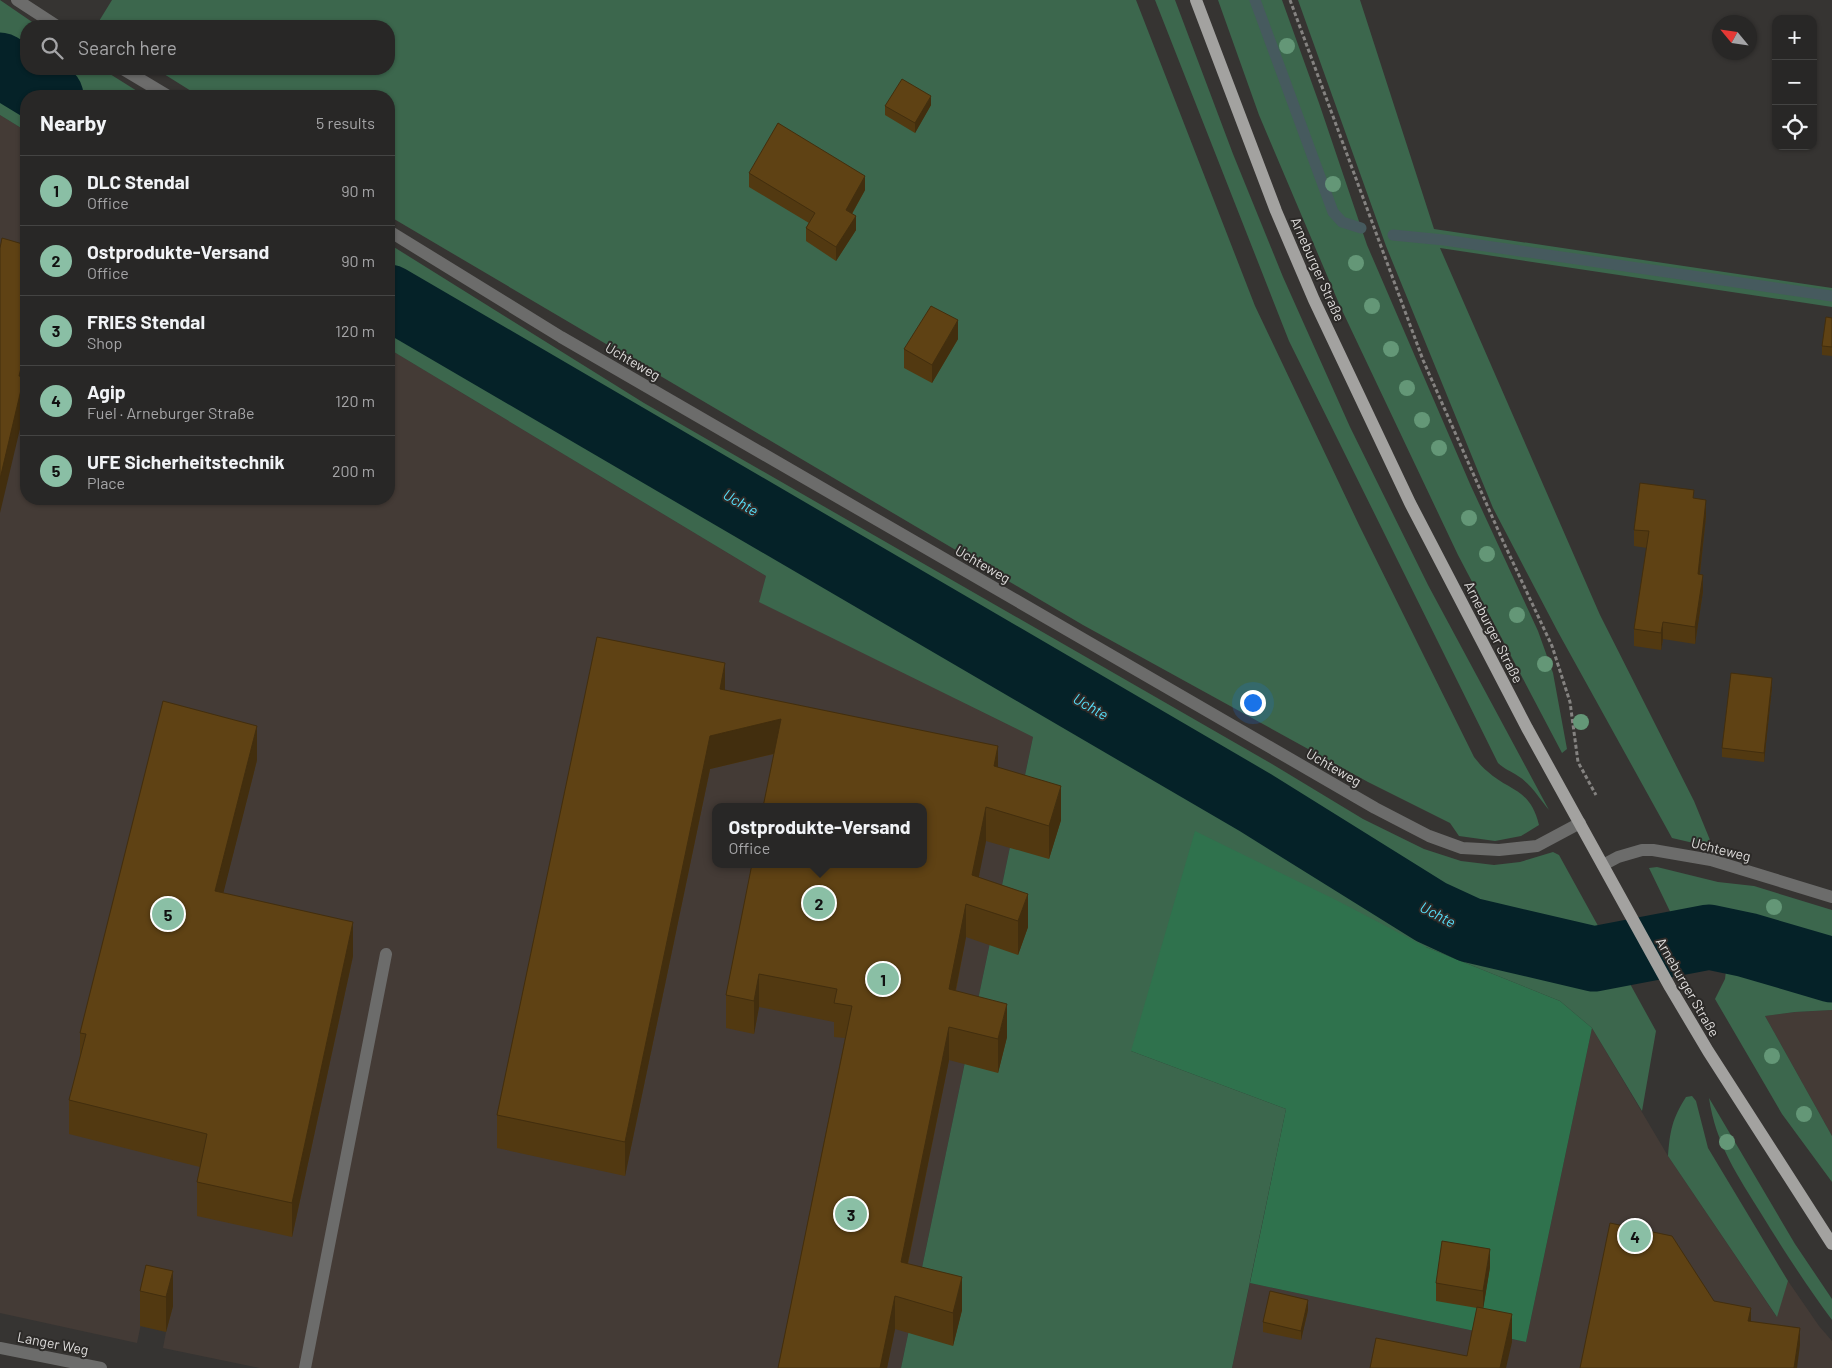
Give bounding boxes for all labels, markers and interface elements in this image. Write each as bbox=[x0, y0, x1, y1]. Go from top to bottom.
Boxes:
north arrow bbox=[1712, 15, 1757, 60]
map controls bbox=[1772, 15, 1817, 150]
button: + bbox=[1772, 15, 1817, 60]
search box bbox=[20, 20, 395, 75]
icon: search bbox=[38, 34, 66, 62]
text: Search here bbox=[78, 36, 177, 59]
button: − bbox=[1772, 60, 1817, 105]
button: locate bbox=[1772, 105, 1817, 150]
text: Nearby bbox=[40, 110, 106, 135]
text: 5 results bbox=[316, 113, 375, 132]
text: DLC Stendal bbox=[87, 170, 189, 193]
text: 1 bbox=[53, 181, 59, 200]
text: 90 m bbox=[341, 181, 375, 200]
text: Office bbox=[87, 193, 129, 212]
street label: Arneburger Straße bbox=[1287, 214, 1349, 324]
text: Ostprodukte-Versand bbox=[87, 240, 269, 263]
text: 2 bbox=[52, 251, 60, 270]
text: 90 m bbox=[341, 251, 375, 270]
text: Office bbox=[87, 263, 129, 282]
text: FRIES Stendal bbox=[87, 310, 205, 333]
text: 3 bbox=[52, 321, 60, 340]
text: 120 m bbox=[335, 321, 375, 340]
text: Shop bbox=[87, 333, 122, 352]
street label: Uchteweg bbox=[602, 338, 664, 384]
text: Agip bbox=[87, 380, 126, 403]
text: 4 bbox=[51, 391, 61, 410]
text: 120 m bbox=[335, 391, 375, 410]
text: Fuel · Arneburger Straße bbox=[87, 403, 255, 422]
text: UFE Sicherheitstechnik bbox=[87, 450, 285, 473]
text: 5 bbox=[52, 461, 60, 480]
text: 200 m bbox=[332, 461, 375, 480]
text: Place bbox=[87, 473, 125, 492]
water label: Uchte bbox=[720, 485, 762, 519]
street label: Uchteweg bbox=[952, 541, 1014, 587]
street label: Arneburger Straße bbox=[1461, 578, 1527, 686]
water label: Uchte bbox=[1070, 689, 1112, 723]
your location bbox=[1240, 690, 1266, 716]
street label: Uchteweg bbox=[1303, 744, 1365, 790]
popup bbox=[712, 803, 927, 868]
text: Ostprodukte-Versand bbox=[728, 815, 911, 838]
street label: Uchteweg bbox=[1689, 833, 1753, 865]
text: Office bbox=[728, 838, 770, 857]
pin: 2 bbox=[803, 884, 835, 922]
pin: 5 bbox=[152, 895, 184, 933]
water label: Uchte bbox=[1417, 897, 1459, 931]
street label: Arneburger Straße bbox=[1653, 934, 1723, 1040]
pin: 1 bbox=[867, 960, 899, 998]
pin: 3 bbox=[835, 1195, 867, 1233]
pin: 4 bbox=[1619, 1217, 1651, 1255]
street label: Langer Weg bbox=[16, 1328, 90, 1358]

